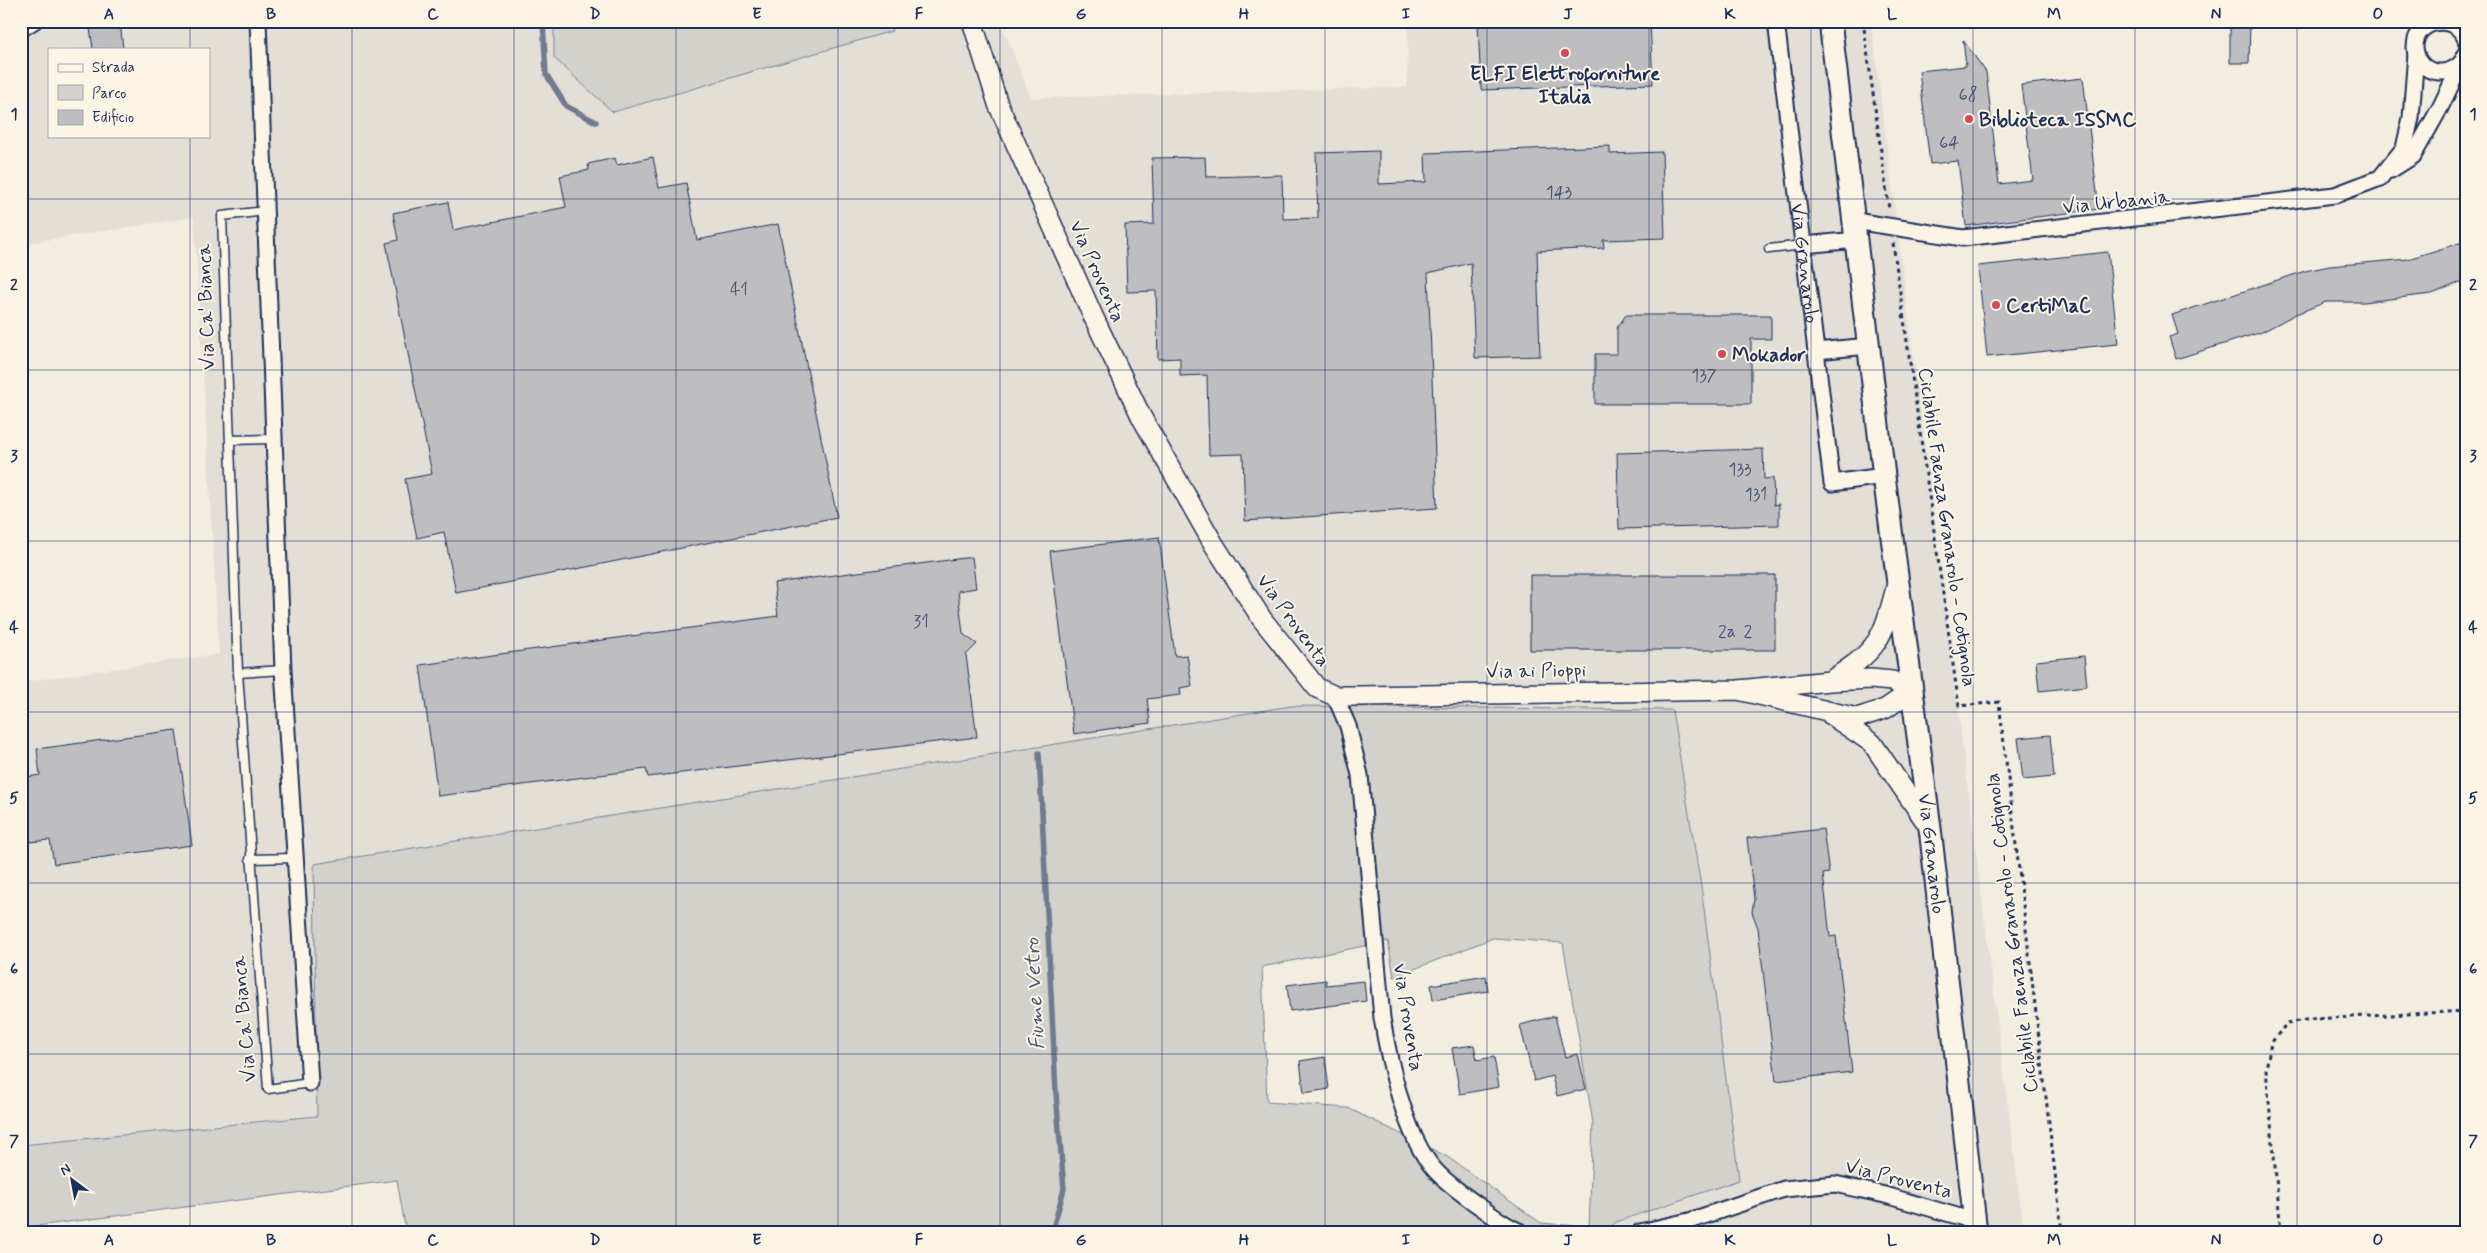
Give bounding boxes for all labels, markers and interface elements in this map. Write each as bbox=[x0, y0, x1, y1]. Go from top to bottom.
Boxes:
text: A bbox=[104, 4, 114, 25]
text: B bbox=[266, 4, 276, 25]
text: C bbox=[427, 4, 439, 25]
text: D bbox=[589, 4, 601, 25]
text: E bbox=[752, 4, 762, 25]
text: F bbox=[915, 4, 924, 25]
text: G bbox=[1076, 4, 1087, 25]
text: H bbox=[1239, 4, 1250, 25]
text: I bbox=[1402, 4, 1411, 25]
text: J bbox=[1563, 4, 1573, 25]
text: K bbox=[1724, 4, 1736, 25]
text: L bbox=[1887, 4, 1898, 25]
text: M bbox=[2047, 4, 2061, 25]
text: N bbox=[2211, 4, 2221, 25]
text: O bbox=[2373, 4, 2384, 25]
marker: ELFI Elettroforniture Italia bbox=[1559, 47, 1571, 59]
legend bbox=[48, 48, 210, 138]
text: Strada bbox=[92, 58, 135, 78]
place label: ELFI Elettroforniture Italia bbox=[1470, 61, 1660, 111]
house number: 68 bbox=[1958, 83, 1978, 107]
text: Parco bbox=[92, 84, 126, 104]
text: 1 bbox=[10, 104, 18, 125]
text: 1 bbox=[2469, 104, 2477, 125]
place label: Biblioteca ISSMC bbox=[1979, 107, 2137, 134]
text: Edificio bbox=[92, 108, 134, 128]
marker: Biblioteca ISSMC bbox=[1963, 113, 1975, 125]
house number: 64 bbox=[1939, 131, 1959, 155]
house number: 143 bbox=[1546, 181, 1572, 205]
street label: Via Urbania bbox=[2061, 183, 2172, 222]
street label: Via Granarolo bbox=[1783, 202, 1825, 325]
street label: Via Proventa bbox=[1062, 216, 1131, 327]
street label: Via Ca' Bianca bbox=[191, 242, 222, 371]
text: 2 bbox=[10, 275, 18, 296]
text: 2 bbox=[2469, 275, 2477, 296]
house number: 41 bbox=[730, 278, 748, 302]
place label: CertiMaC bbox=[2006, 293, 2091, 320]
marker: CertiMaC bbox=[1990, 299, 2002, 311]
place label: Mokador bbox=[1732, 342, 1806, 369]
marker: Mokador bbox=[1716, 348, 1728, 360]
house number: 137 bbox=[1691, 364, 1717, 388]
street label: Ciclabile Faenza Granarolo - Cotignola bbox=[1911, 366, 1982, 689]
text: 3 bbox=[10, 446, 18, 467]
text: 3 bbox=[2469, 446, 2477, 467]
house number: 133 bbox=[1728, 458, 1752, 482]
house number: 131 bbox=[1745, 483, 1767, 507]
street label: Via Proventa bbox=[1250, 569, 1336, 673]
house number: 31 bbox=[913, 610, 929, 634]
text: 4 bbox=[9, 617, 19, 638]
text: 4 bbox=[2468, 617, 2478, 638]
house number: 2a bbox=[1718, 620, 1736, 644]
house number: 2 bbox=[1744, 620, 1753, 644]
street label: Via ai Pioppi bbox=[1486, 657, 1586, 686]
street label: Ciclabile Faenza Granarolo - Cotignola bbox=[1979, 771, 2046, 1094]
text: 5 bbox=[9, 788, 19, 809]
text: 5 bbox=[2468, 788, 2478, 809]
street label: Via Granarolo bbox=[1911, 792, 1952, 915]
water label: Fiume Vetro bbox=[1018, 936, 1052, 1051]
street label: Via Ca' Bianca bbox=[225, 954, 263, 1083]
text: 6 bbox=[10, 959, 18, 980]
text: 6 bbox=[2469, 959, 2477, 980]
street label: Via Proventa bbox=[1386, 961, 1429, 1073]
text: 7 bbox=[9, 1131, 19, 1152]
text: 7 bbox=[2468, 1131, 2478, 1152]
street label: Via Proventa bbox=[1842, 1153, 1955, 1206]
north arrow bbox=[48, 1156, 98, 1206]
text: N bbox=[57, 1160, 74, 1180]
text: A bbox=[104, 1230, 114, 1251]
text: B bbox=[266, 1230, 276, 1251]
text: C bbox=[427, 1230, 439, 1251]
text: D bbox=[589, 1230, 601, 1251]
text: E bbox=[752, 1230, 762, 1251]
text: F bbox=[915, 1230, 924, 1251]
text: G bbox=[1076, 1230, 1087, 1251]
text: H bbox=[1239, 1230, 1250, 1251]
text: I bbox=[1402, 1230, 1411, 1251]
text: J bbox=[1563, 1230, 1573, 1251]
text: K bbox=[1724, 1230, 1736, 1251]
text: L bbox=[1887, 1230, 1898, 1251]
text: M bbox=[2047, 1230, 2061, 1251]
text: N bbox=[2211, 1230, 2221, 1251]
text: O bbox=[2373, 1230, 2384, 1251]

